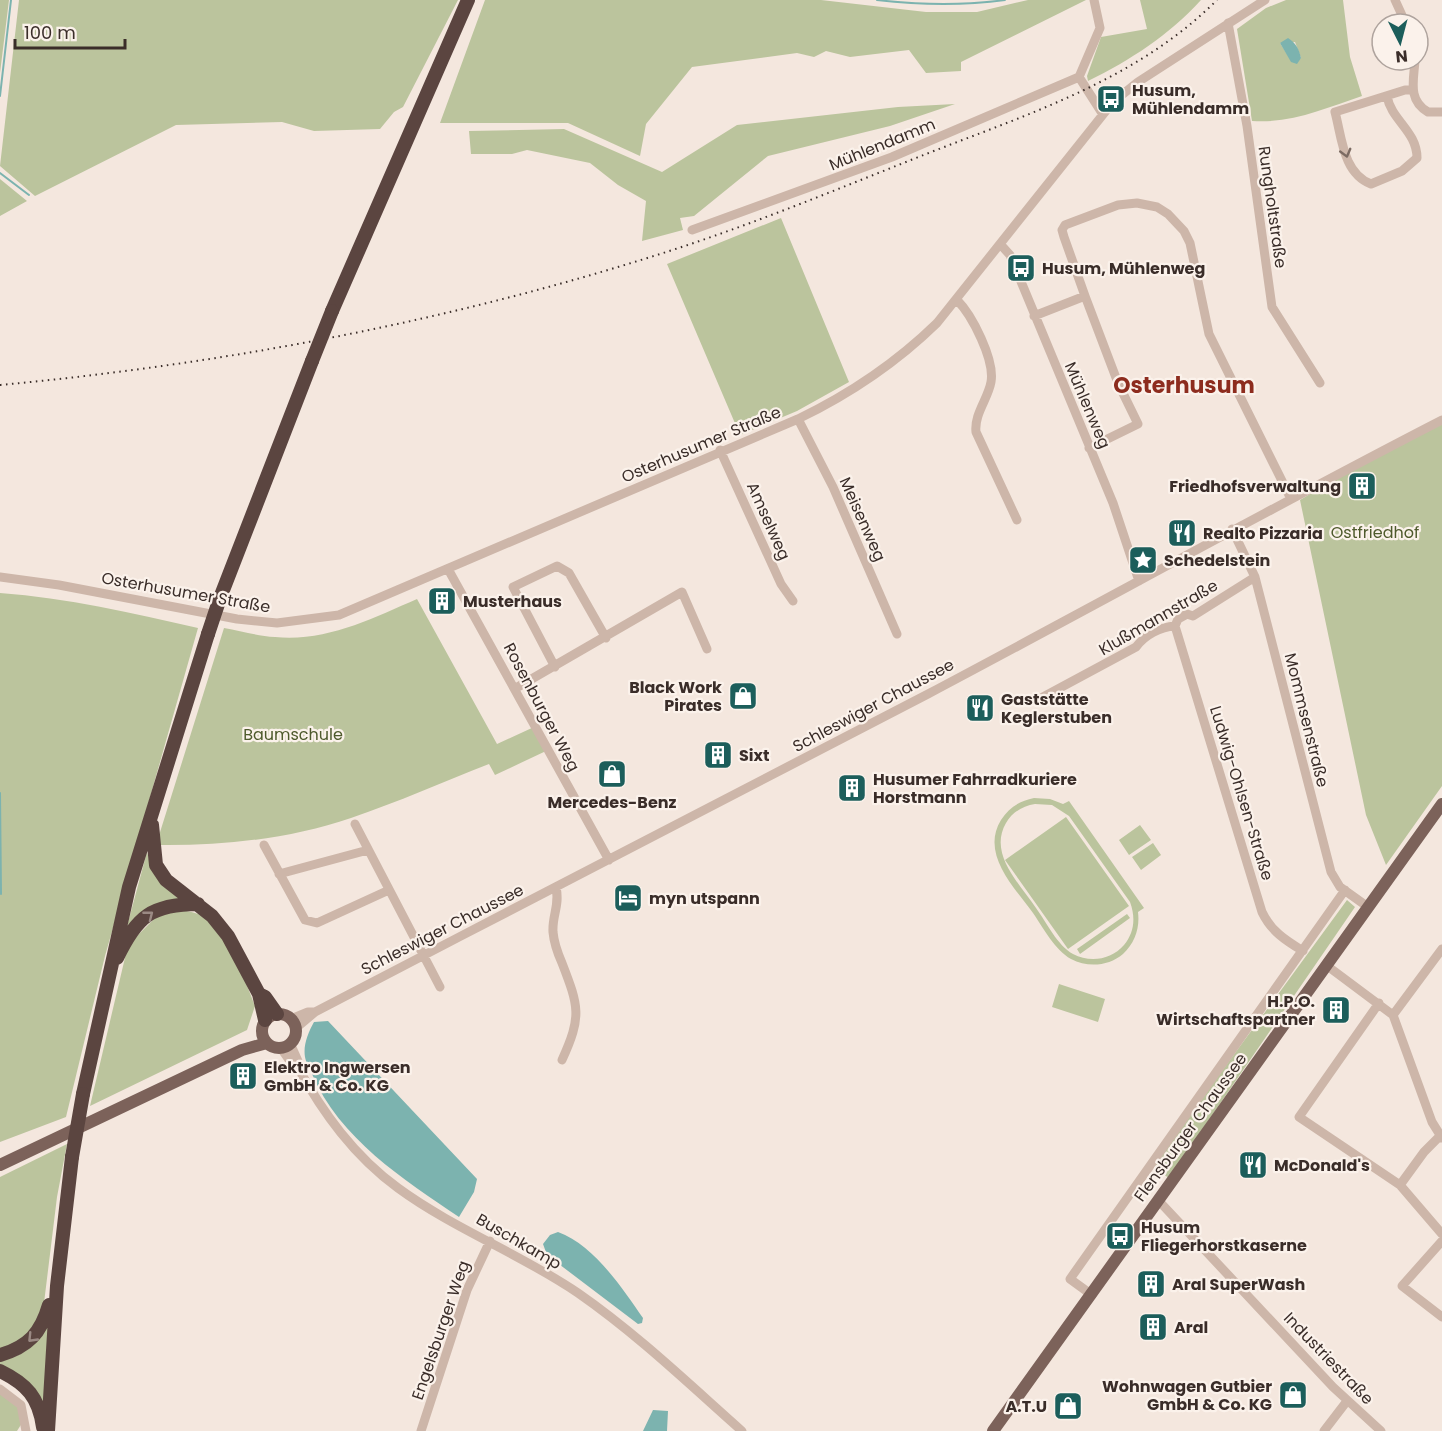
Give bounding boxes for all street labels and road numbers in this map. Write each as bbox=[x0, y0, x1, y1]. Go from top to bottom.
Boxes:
street label: Mühlendamm bbox=[826, 113, 939, 176]
street label: Rungholtstraße bbox=[1253, 145, 1292, 270]
street label: Mühlenweg bbox=[1059, 358, 1116, 452]
street label: Osterhusumer Straße bbox=[618, 400, 785, 488]
street label: Meisenweg bbox=[834, 473, 891, 565]
street label: Amselweg bbox=[741, 478, 796, 564]
street label: Osterhusumer Straße bbox=[100, 566, 272, 619]
street label: Klußmannstraße bbox=[1094, 574, 1222, 661]
street label: Rosenburger Weg bbox=[498, 639, 585, 776]
street label: Mommsenstraße bbox=[1279, 651, 1334, 790]
street label: Schleswiger Chaussee bbox=[788, 653, 958, 758]
street label: Ludwig-Ohlsen-Straße bbox=[1204, 703, 1279, 883]
street label: Schleswiger Chaussee bbox=[357, 878, 528, 981]
street label: Flensburger Chaussee bbox=[1129, 1048, 1252, 1206]
street label: Buschkamp bbox=[472, 1208, 566, 1275]
street label: Engelsburger Weg bbox=[406, 1257, 475, 1403]
street label: Industriestraße bbox=[1278, 1307, 1379, 1410]

